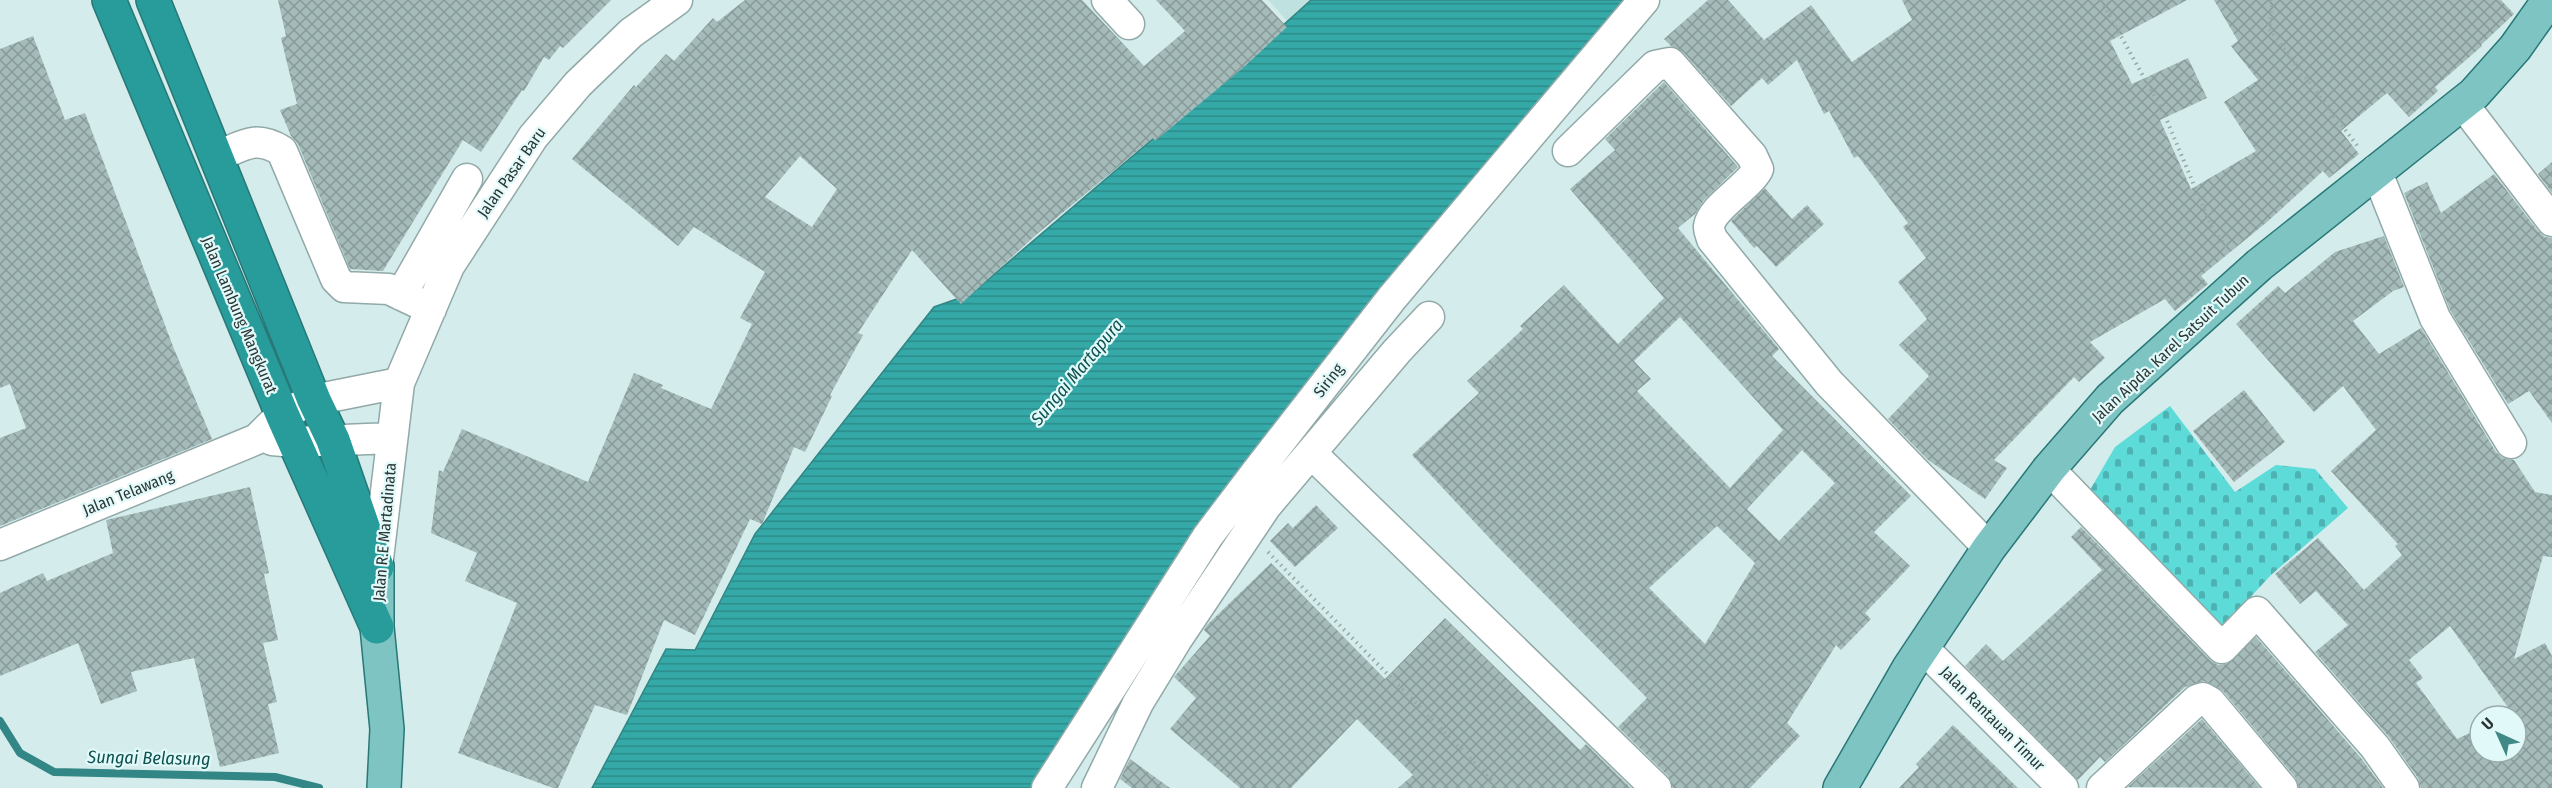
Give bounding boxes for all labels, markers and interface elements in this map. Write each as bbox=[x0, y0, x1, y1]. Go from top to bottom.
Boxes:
street label: Jalan Pasar Baru bbox=[473, 123, 550, 221]
street label: Jalan Lambung Mangkurat bbox=[198, 234, 282, 397]
street label: Jalan Aipda. Karel Satsuit Tubun bbox=[2088, 271, 2253, 426]
water label: Sungai Martapura bbox=[1026, 314, 1128, 430]
street label: Siring bbox=[1309, 359, 1348, 401]
street label: Jalan R.E Martadinata bbox=[369, 462, 400, 602]
street label: Jalan Telawang bbox=[80, 465, 177, 519]
street label: Jalan Rantauan Timur bbox=[1936, 662, 2049, 775]
north arrow bbox=[2468, 704, 2528, 764]
text: U bbox=[2478, 714, 2498, 734]
water label: Sungai Belasung bbox=[86, 746, 211, 770]

